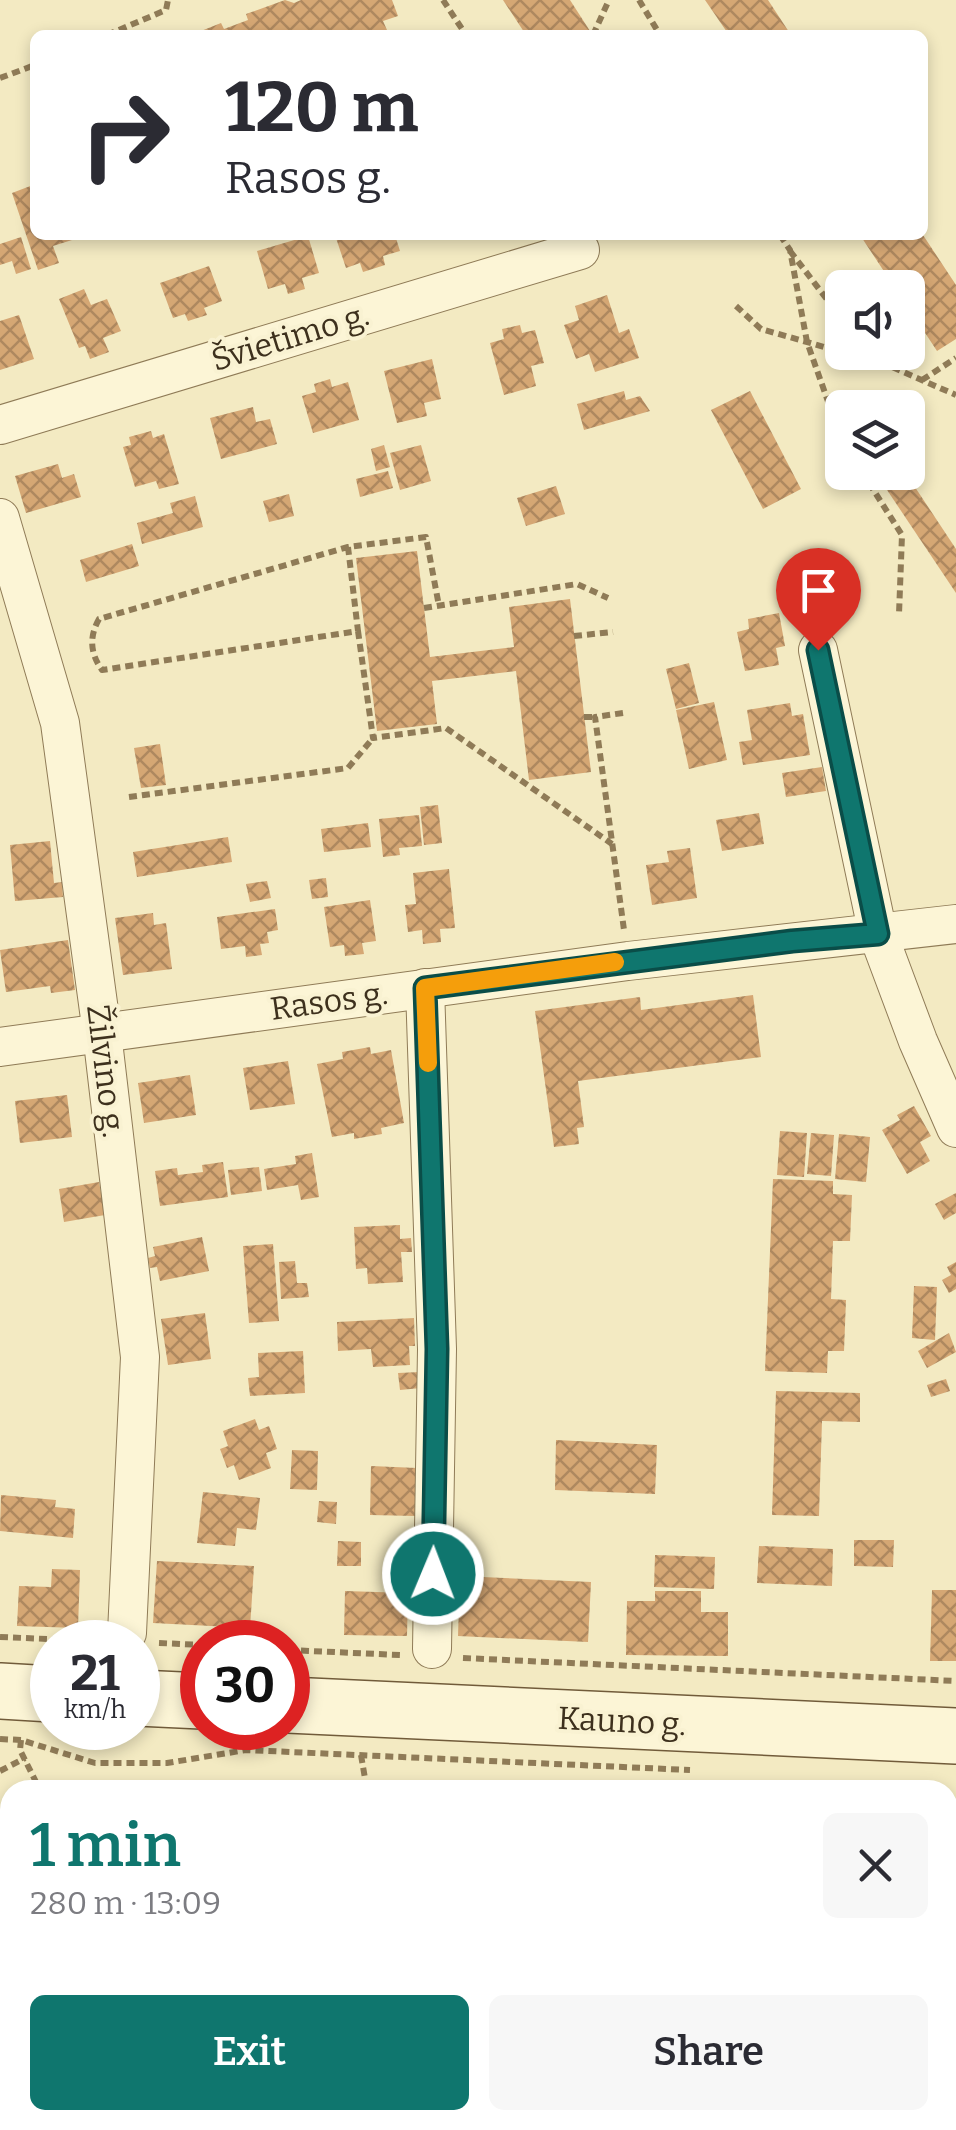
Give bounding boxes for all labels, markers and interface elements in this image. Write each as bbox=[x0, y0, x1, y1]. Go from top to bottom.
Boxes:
text: 120 m bbox=[225, 66, 418, 150]
icon: right bbox=[60, 70, 190, 200]
text: Rasos g. bbox=[225, 151, 391, 205]
map controls bbox=[825, 270, 925, 490]
button: sound bbox=[825, 270, 925, 370]
street label: Švietimo g. bbox=[207, 295, 373, 379]
button: layers bbox=[825, 390, 925, 490]
pin bbox=[776, 548, 861, 651]
icon: arrive bbox=[791, 563, 846, 618]
street label: Rasos g. bbox=[268, 974, 390, 1028]
street label: Žilvino g. bbox=[79, 1002, 133, 1140]
position arrow bbox=[381, 1522, 485, 1626]
speed limit sign: 30 bbox=[180, 1620, 310, 1750]
text: 21 bbox=[70, 1643, 120, 1703]
text: km/h bbox=[64, 1695, 126, 1725]
street label: Kauno g. bbox=[557, 1699, 687, 1743]
text: 1 min bbox=[30, 1810, 181, 1882]
button: close bbox=[823, 1813, 928, 1918]
text: 280 m · 13:09 bbox=[30, 1884, 221, 1922]
button: Exit bbox=[30, 1995, 469, 2110]
button: Share bbox=[489, 1995, 928, 2110]

